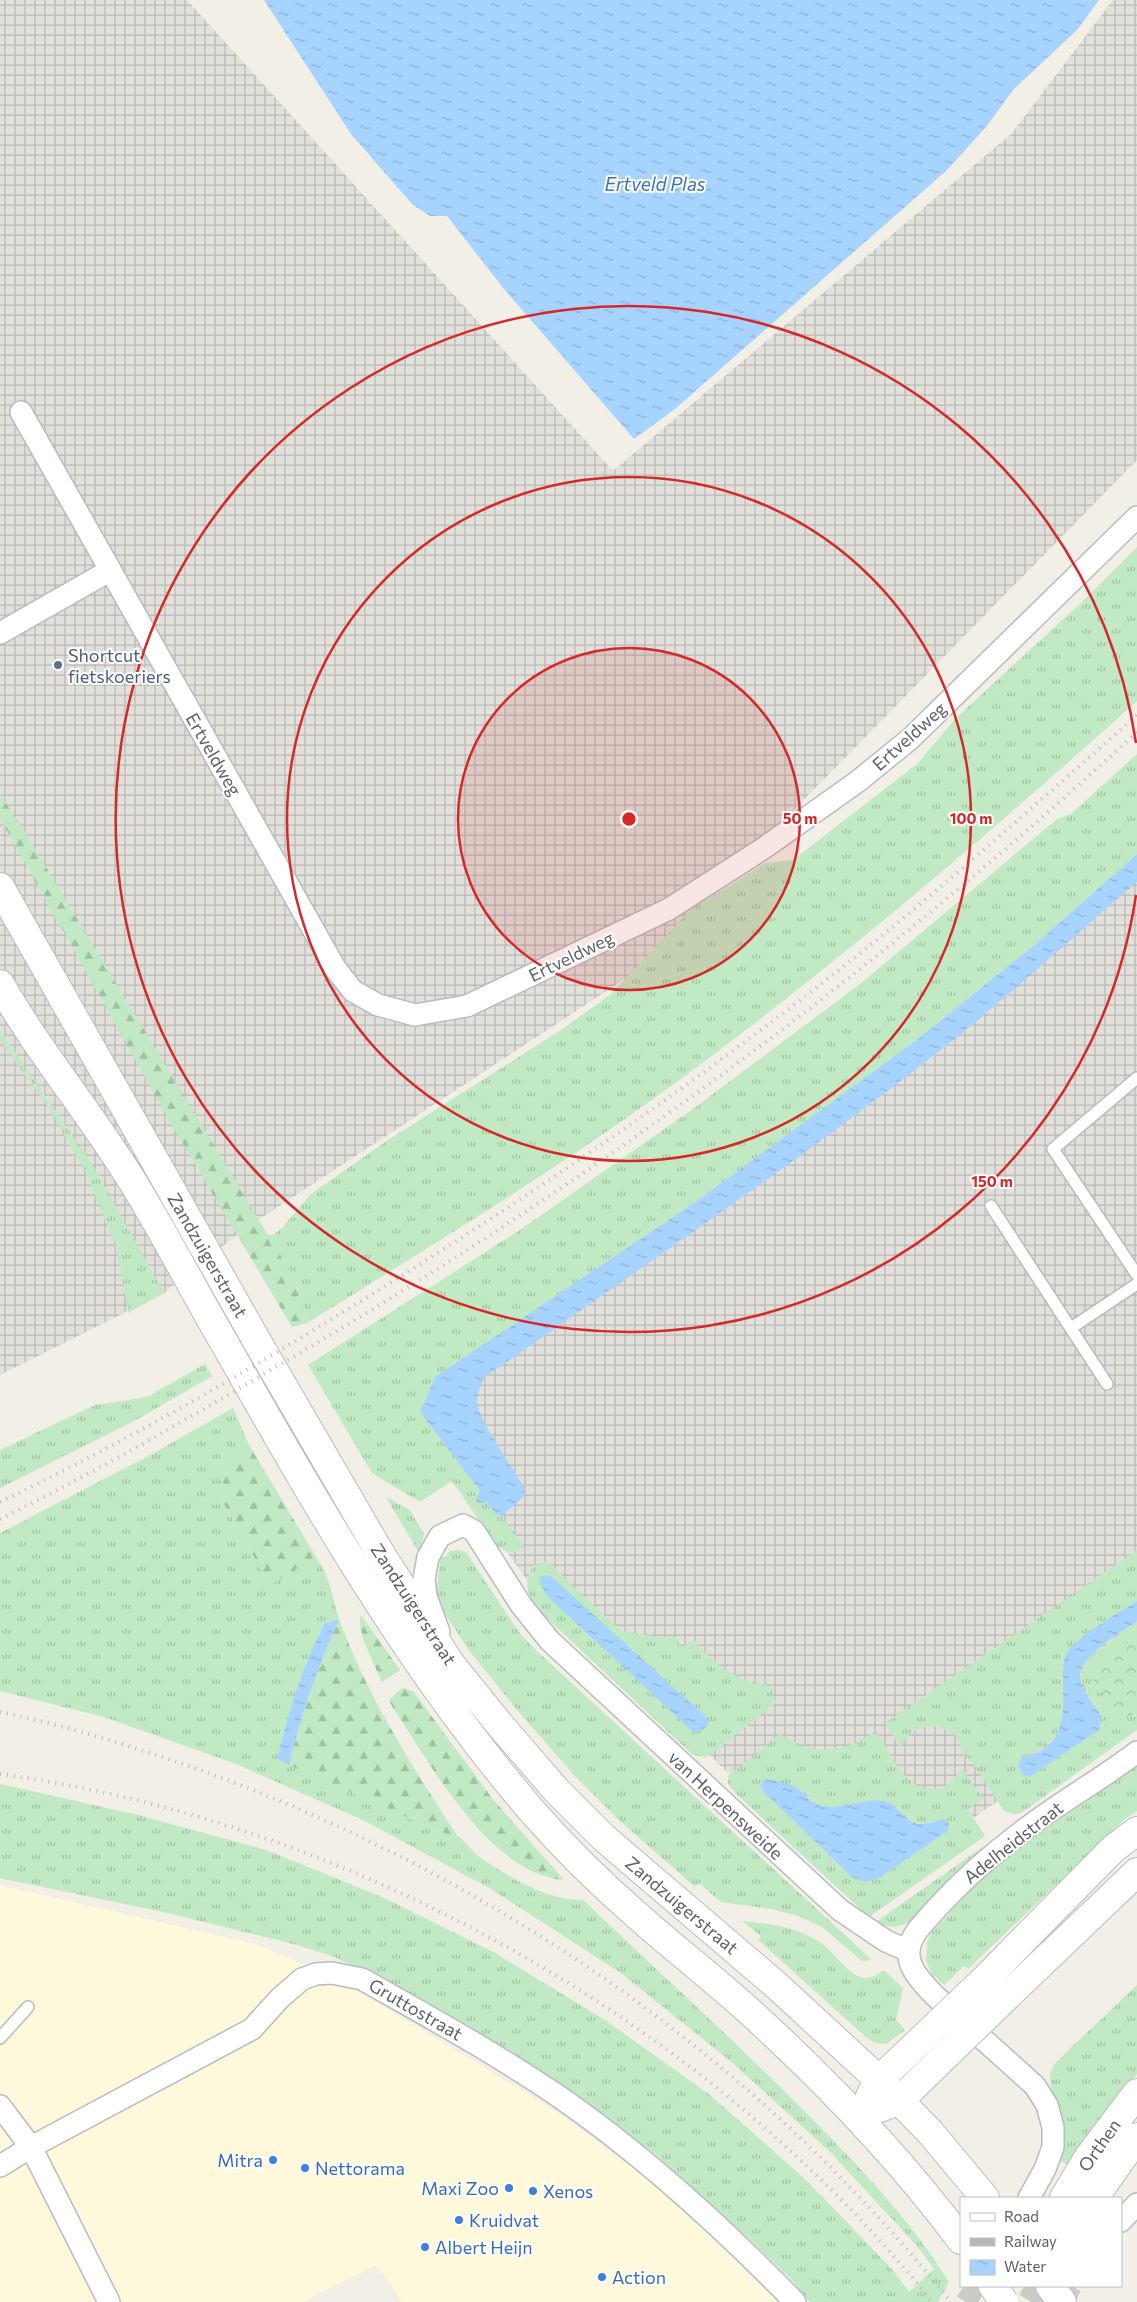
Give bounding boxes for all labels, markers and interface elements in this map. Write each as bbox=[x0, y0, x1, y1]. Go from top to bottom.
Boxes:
water label: Ertveld Plas bbox=[604, 172, 706, 195]
place label: Shortcut fietskoeriers bbox=[68, 644, 171, 687]
marker: Shortcut fietskoeriers bbox=[52, 659, 64, 671]
street label: Ertveldweg bbox=[867, 697, 951, 775]
street label: Ertveldweg bbox=[181, 709, 247, 800]
text: 50 m bbox=[783, 809, 817, 827]
text: 100 m bbox=[950, 809, 992, 827]
centre of rings bbox=[620, 810, 638, 828]
street label: Ertveldweg bbox=[525, 926, 617, 986]
text: 150 m bbox=[971, 1172, 1013, 1190]
street label: Zandzuigerstraat bbox=[163, 1189, 253, 1321]
street label: Zandzuigerstraat bbox=[367, 1539, 461, 1669]
street label: van Herpensweide bbox=[664, 1746, 788, 1864]
street label: Adelheidstraat bbox=[959, 1796, 1067, 1888]
street label: Zandzuigerstraat bbox=[621, 1851, 743, 1959]
street label: Gruttostraat bbox=[365, 1973, 467, 2045]
street label: Orthen bbox=[1073, 2114, 1125, 2176]
place label: Mitra bbox=[217, 2149, 263, 2171]
marker: Mitra bbox=[267, 2154, 279, 2166]
place label: Nettorama bbox=[315, 2157, 405, 2179]
marker: Nettorama bbox=[299, 2162, 311, 2174]
place label: Maxi Zoo bbox=[421, 2177, 499, 2199]
place label: Xenos bbox=[543, 2180, 593, 2202]
marker: Maxi Zoo bbox=[503, 2182, 515, 2194]
marker: Xenos bbox=[527, 2185, 539, 2197]
legend bbox=[960, 2197, 1122, 2287]
text: Road bbox=[1004, 2207, 1039, 2225]
place label: Kruidvat bbox=[469, 2209, 539, 2231]
marker: Kruidvat bbox=[453, 2214, 465, 2226]
text: Railway bbox=[1004, 2232, 1057, 2250]
place label: Albert Heijn bbox=[435, 2236, 533, 2258]
marker: Albert Heijn bbox=[419, 2241, 431, 2253]
text: Water bbox=[1004, 2257, 1046, 2275]
place label: Action bbox=[612, 2266, 666, 2288]
marker: Action bbox=[596, 2271, 608, 2283]

